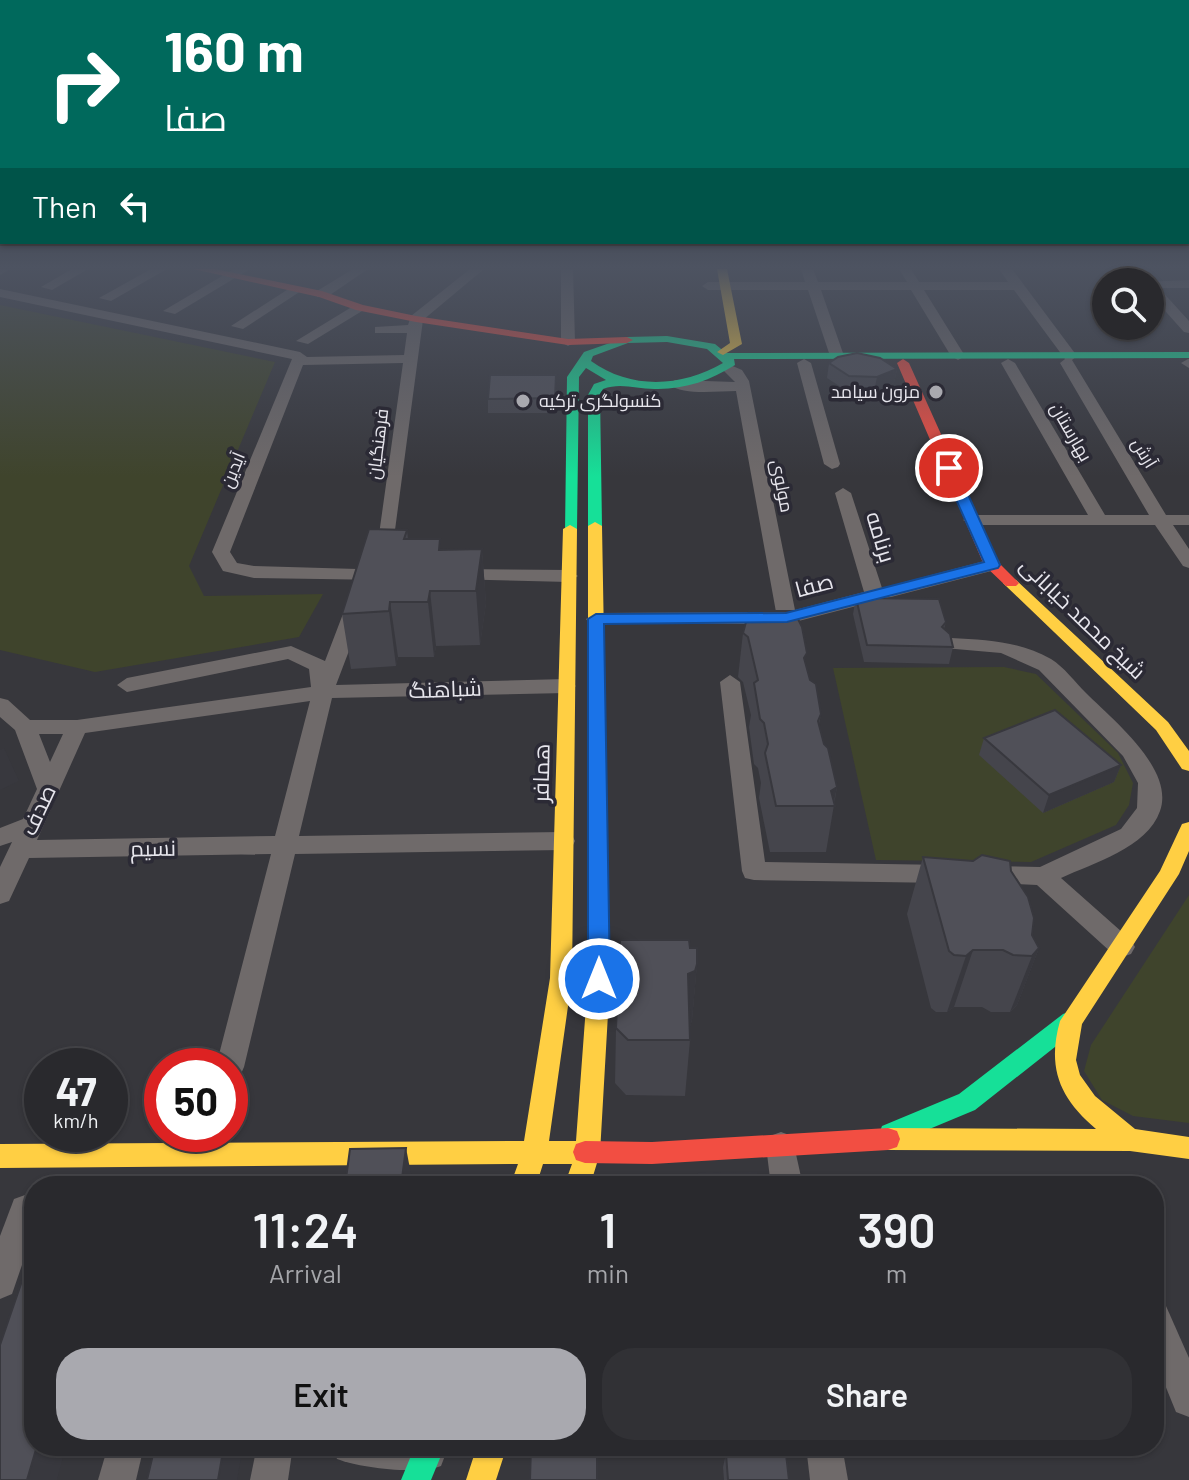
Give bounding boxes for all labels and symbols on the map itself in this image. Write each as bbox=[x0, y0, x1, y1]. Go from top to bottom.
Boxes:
place label: مزون سیامد bbox=[831, 380, 920, 403]
marker: مزون سیامد bbox=[927, 383, 945, 401]
place label: کنسولگری ترکیه bbox=[539, 389, 661, 412]
marker: کنسولگری ترکیه bbox=[514, 392, 532, 410]
street label: بهارستان bbox=[1045, 398, 1097, 465]
street label: فرهنگیان bbox=[362, 407, 393, 481]
street label: آرش bbox=[1126, 433, 1162, 472]
pin bbox=[915, 434, 983, 502]
street label: آیدین bbox=[215, 448, 250, 491]
street label: مولوی bbox=[766, 457, 799, 514]
street label: برنامه bbox=[861, 508, 902, 566]
street label: شیخ محمد خیابانی bbox=[1014, 551, 1152, 686]
street label: صفا bbox=[792, 566, 836, 602]
street label: شباهنگ bbox=[408, 674, 482, 702]
street label: همافر bbox=[526, 743, 555, 805]
street label: صدف bbox=[14, 780, 60, 839]
street label: نسیم bbox=[130, 834, 176, 864]
position arrow bbox=[557, 937, 641, 1021]
speed limit sign: 50 bbox=[144, 1048, 248, 1152]

